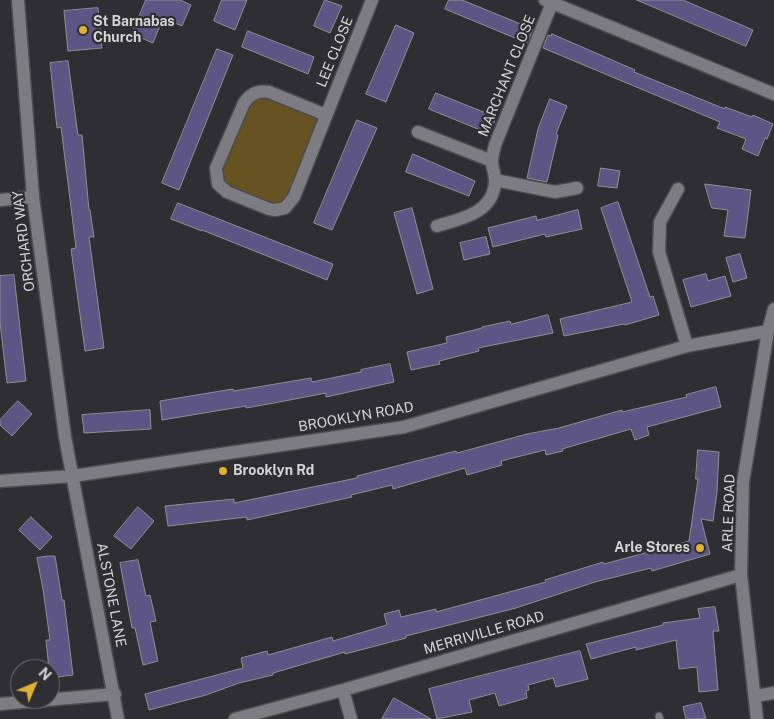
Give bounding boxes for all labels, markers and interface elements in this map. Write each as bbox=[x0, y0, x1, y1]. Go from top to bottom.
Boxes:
street label: MARCHANT CLOSE bbox=[475, 13, 539, 139]
place label: St Barnabas Church bbox=[93, 14, 175, 46]
street label: LEE CLOSE bbox=[313, 14, 357, 90]
marker: St Barnabas Church bbox=[77, 24, 89, 36]
street label: ORCHARD WAY bbox=[9, 190, 39, 292]
street label: BROOKLYN ROAD bbox=[297, 399, 415, 435]
place label: Brooklyn Rd bbox=[233, 463, 314, 479]
marker: Brooklyn Rd bbox=[217, 465, 229, 477]
street label: ARLE ROAD bbox=[719, 474, 739, 552]
place label: Arle Stores bbox=[614, 540, 690, 556]
street label: ALSTONE LANE bbox=[93, 541, 129, 649]
marker: Arle Stores bbox=[694, 542, 706, 554]
street label: MERRIVILLE ROAD bbox=[422, 608, 546, 658]
north arrow bbox=[10, 659, 60, 709]
text: N bbox=[35, 665, 54, 684]

